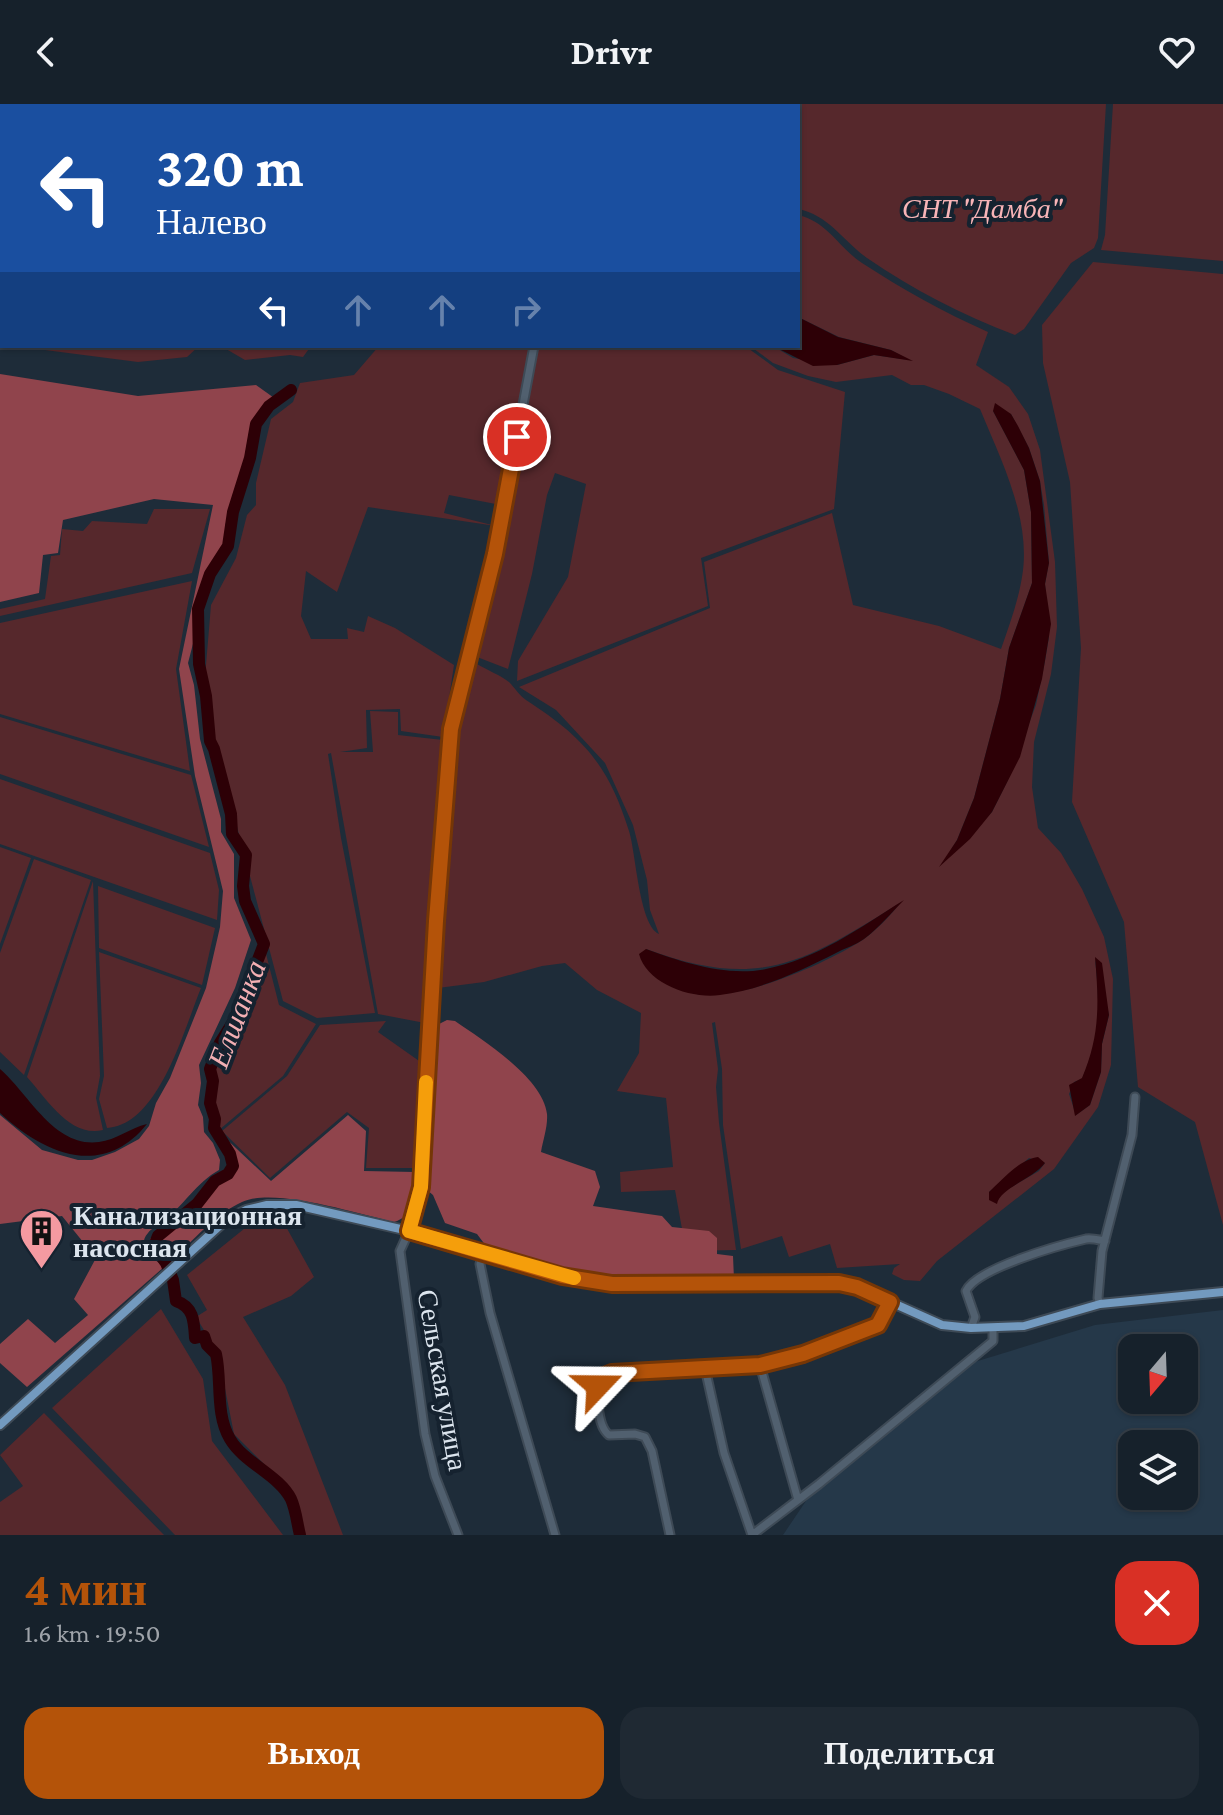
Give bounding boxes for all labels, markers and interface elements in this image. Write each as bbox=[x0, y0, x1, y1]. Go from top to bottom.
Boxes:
icon: back bbox=[24, 30, 68, 74]
icon: heart bbox=[1155, 30, 1199, 74]
text: Drivr bbox=[571, 32, 652, 72]
icon: left bbox=[24, 136, 128, 240]
text: 320 m bbox=[156, 136, 304, 198]
park label: СНТ "Дамба" bbox=[902, 193, 1064, 224]
text: Налево bbox=[156, 202, 267, 242]
icon: left bbox=[252, 288, 296, 332]
icon: ahead bbox=[336, 288, 380, 332]
icon: ahead bbox=[420, 288, 464, 332]
icon: right bbox=[504, 288, 548, 332]
pin bbox=[483, 403, 551, 471]
icon: arrive bbox=[495, 415, 539, 459]
water label: Елшанка bbox=[201, 956, 272, 1073]
place label: Канализационная насосная bbox=[73, 1200, 302, 1263]
building icon: Канализационная насосная bbox=[18, 1207, 66, 1270]
street label: Сельская улица bbox=[411, 1287, 474, 1474]
north arrow bbox=[1118, 1334, 1198, 1414]
map controls bbox=[1118, 1334, 1198, 1510]
position arrow bbox=[556, 1344, 640, 1428]
button: layers bbox=[1118, 1430, 1198, 1510]
button: close bbox=[1115, 1561, 1199, 1645]
text: 4 мин bbox=[24, 1562, 147, 1615]
text: 1.6 km · 19:50 bbox=[24, 1619, 160, 1648]
button: Выход bbox=[24, 1707, 604, 1799]
button: Поделиться bbox=[620, 1707, 1199, 1799]

